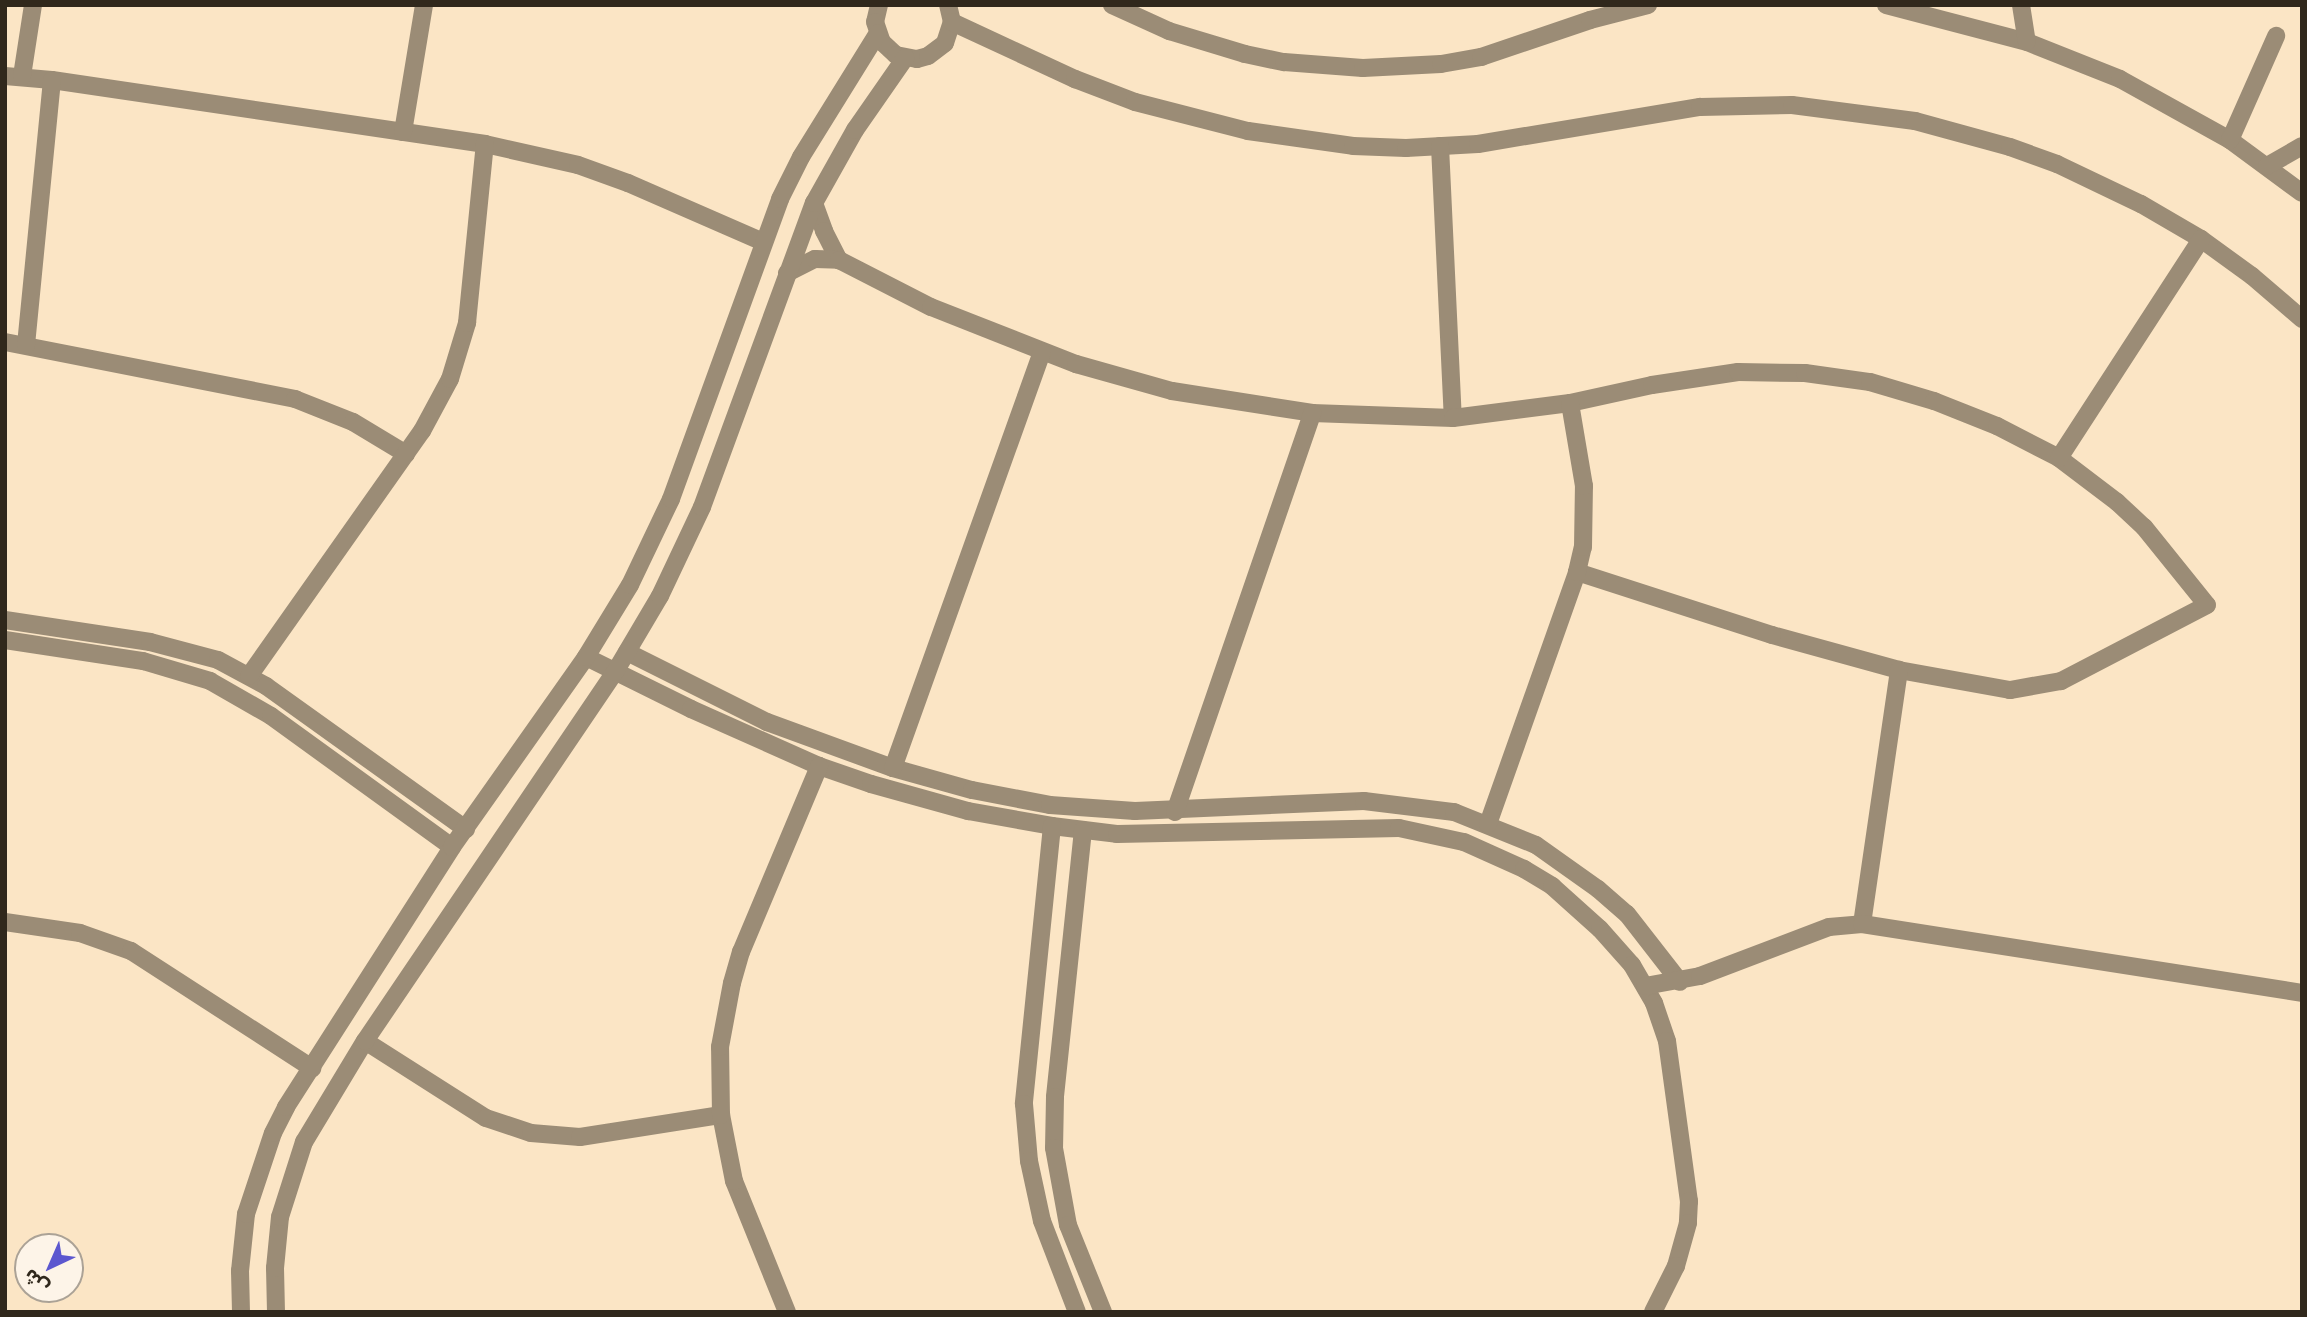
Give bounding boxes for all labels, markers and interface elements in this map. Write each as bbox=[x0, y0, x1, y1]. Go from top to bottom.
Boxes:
north arrow bbox=[14, 1233, 84, 1303]
text: ش bbox=[18, 1264, 54, 1299]

